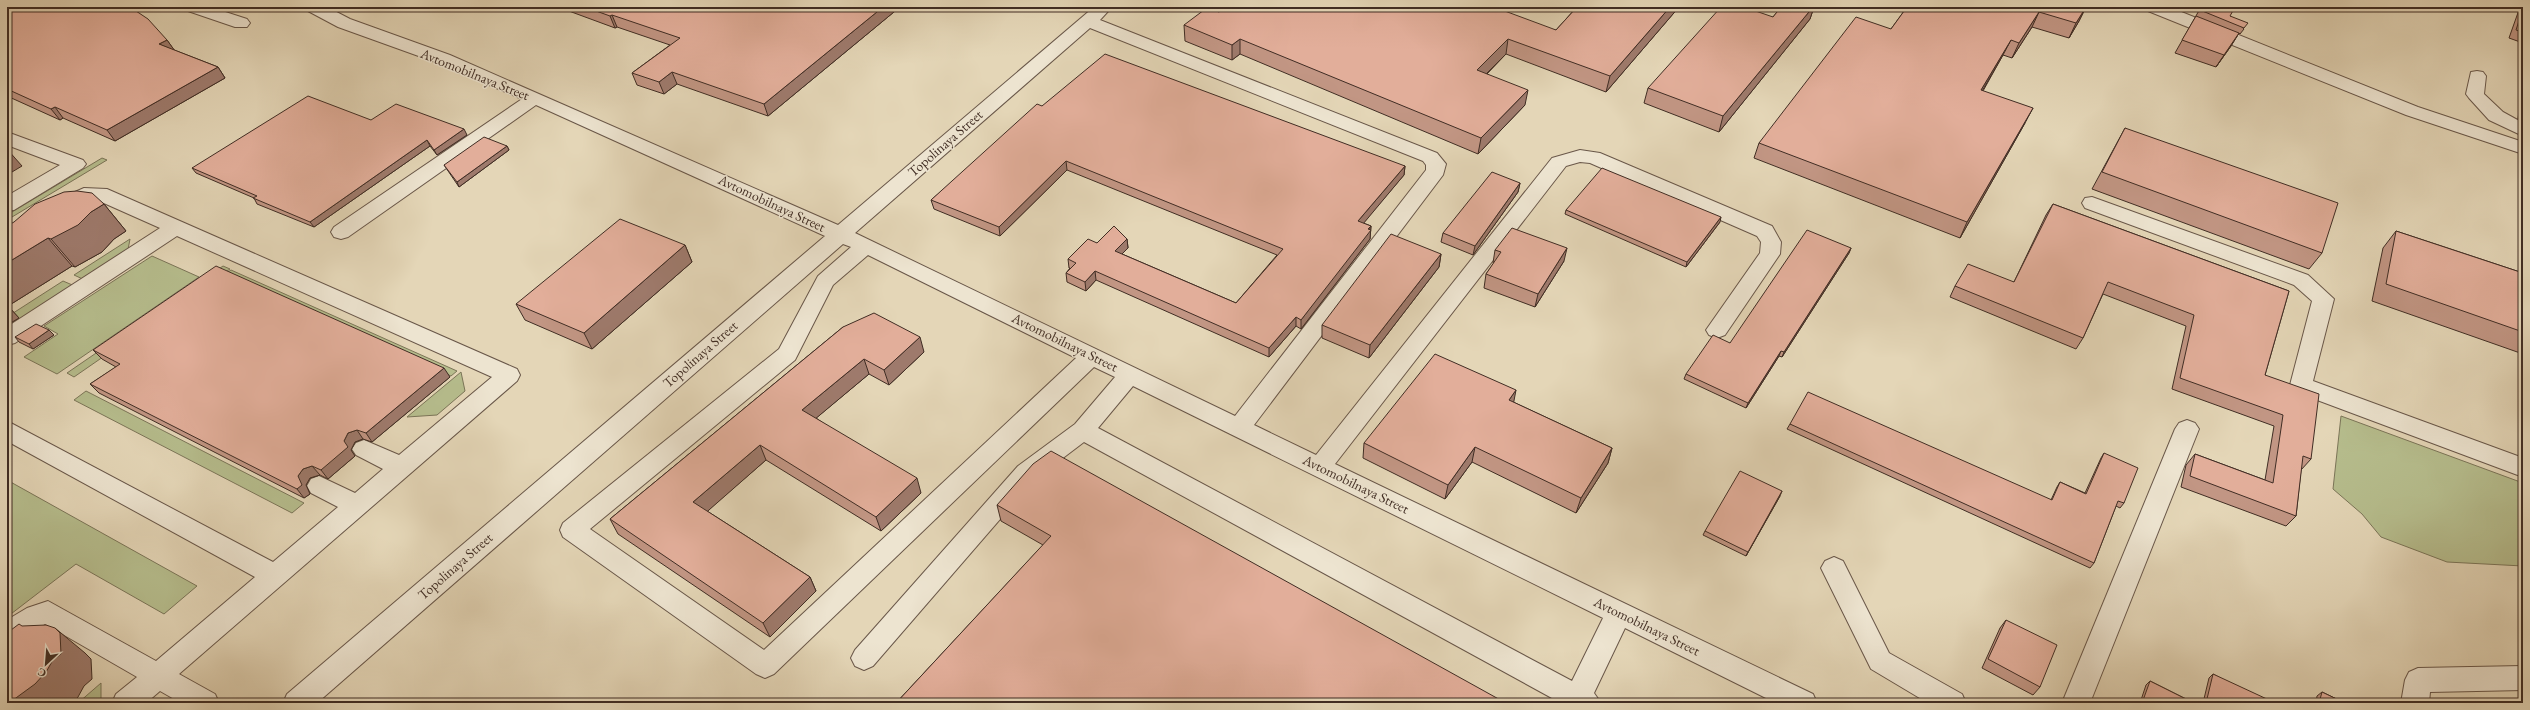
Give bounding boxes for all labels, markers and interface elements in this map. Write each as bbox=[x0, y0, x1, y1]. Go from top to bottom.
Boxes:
street label: Avtomobilnaya Street bbox=[417, 44, 533, 104]
street label: Topolinaya Street bbox=[904, 105, 987, 180]
street label: Avtomobilnaya Street bbox=[715, 170, 829, 236]
street label: Avtomobilnaya Street bbox=[1008, 308, 1122, 376]
street label: Topolinaya Street bbox=[659, 316, 742, 391]
street label: Avtomobilnaya Street bbox=[1299, 450, 1413, 518]
street label: Topolinaya Street bbox=[414, 528, 497, 603]
street label: Avtomobilnaya Street bbox=[1590, 592, 1704, 660]
north arrow bbox=[26, 644, 66, 684]
text: С bbox=[35, 665, 48, 681]

